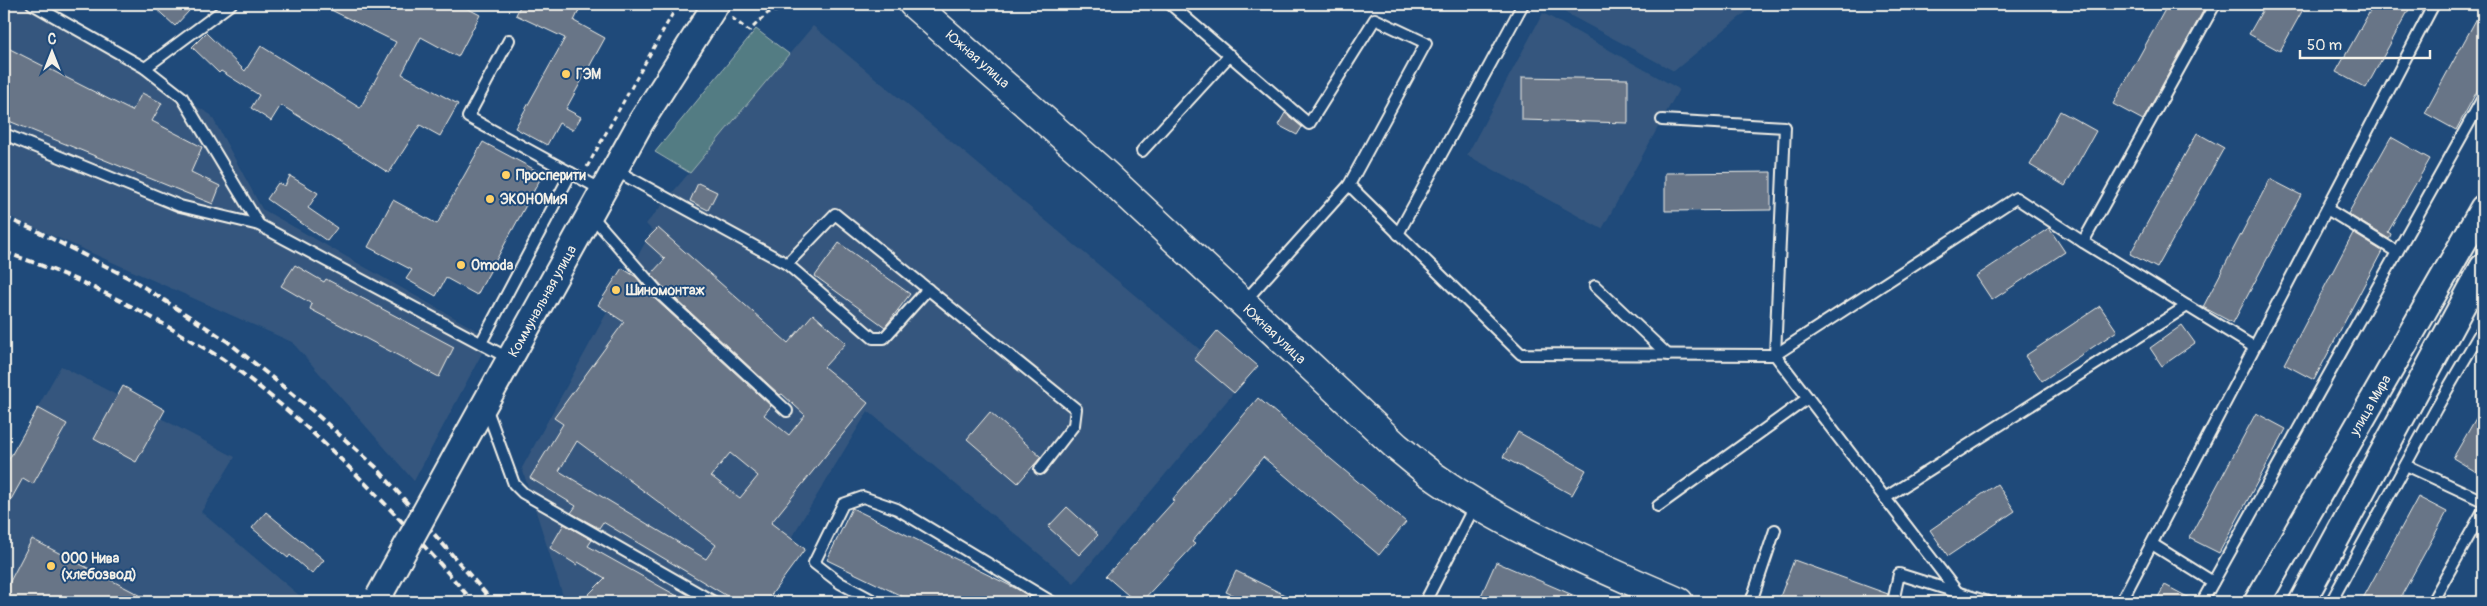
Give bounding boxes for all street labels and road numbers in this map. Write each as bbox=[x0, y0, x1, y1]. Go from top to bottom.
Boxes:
street label: Южная улица bbox=[942, 27, 1013, 92]
street label: Коммунальная улица bbox=[505, 242, 580, 360]
street label: Южная улица bbox=[1240, 301, 1309, 368]
street label: улица Мира bbox=[2346, 372, 2395, 440]

